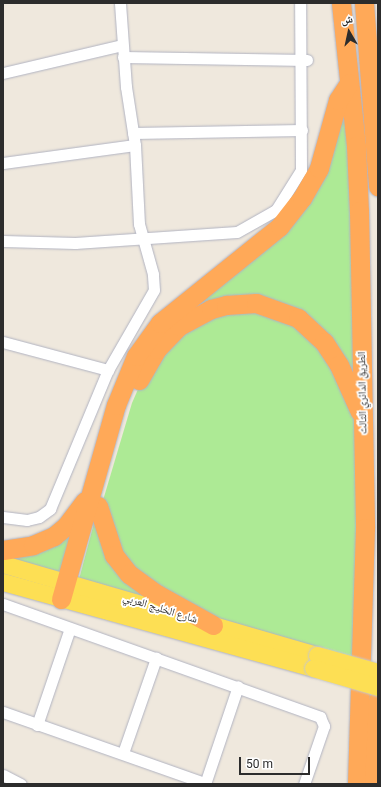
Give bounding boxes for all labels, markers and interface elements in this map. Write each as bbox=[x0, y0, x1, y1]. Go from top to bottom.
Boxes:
north arrow bbox=[329, 12, 369, 52]
text: ش bbox=[340, 12, 354, 27]
street label: الطريق الدائري الثالث bbox=[356, 352, 370, 434]
street label: شارع الخليج العربي bbox=[121, 591, 199, 627]
scale bar bbox=[241, 749, 312, 775]
text: 50 m bbox=[246, 757, 273, 771]

